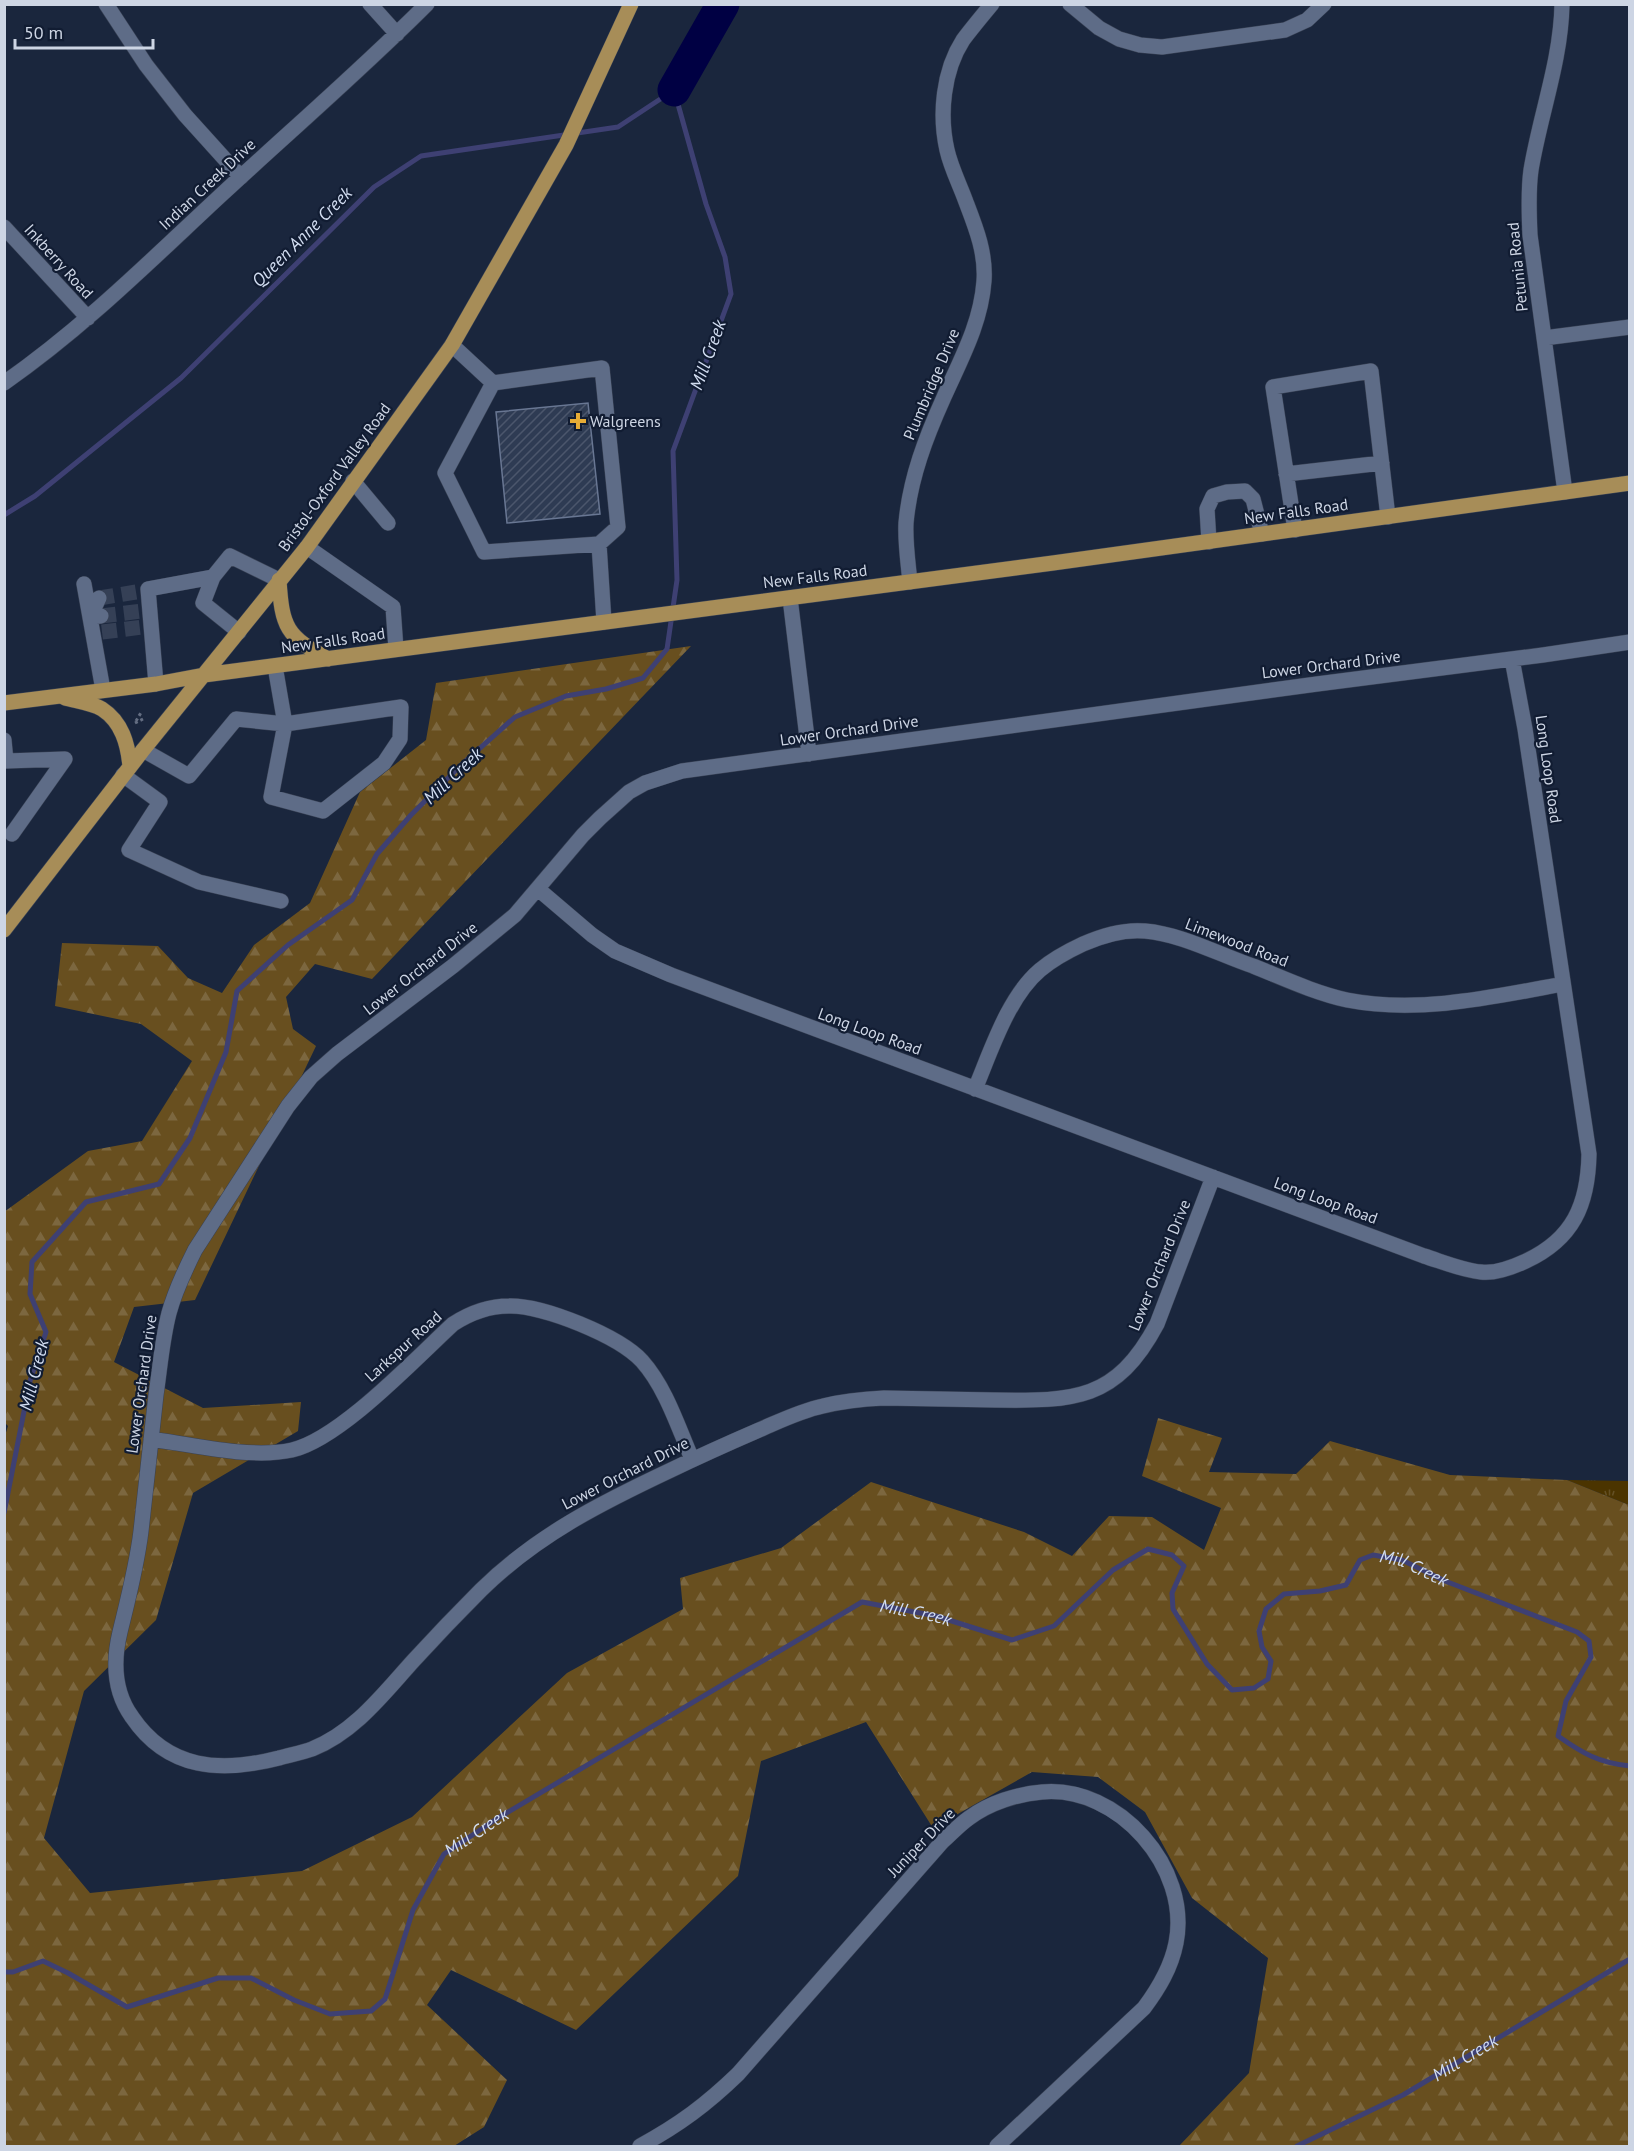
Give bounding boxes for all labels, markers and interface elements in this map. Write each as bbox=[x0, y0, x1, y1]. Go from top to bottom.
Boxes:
scale bar bbox=[15, 12, 153, 50]
text: 50 m bbox=[24, 21, 63, 44]
street label: Indian Creek Drive bbox=[154, 134, 260, 234]
water label: Queen Anne Creek bbox=[246, 181, 357, 292]
street label: Inkberry Road bbox=[20, 219, 98, 303]
street label: Petunia Road bbox=[1502, 221, 1532, 313]
water label: Mill Creek bbox=[684, 316, 731, 393]
street label: Plumbridge Drive bbox=[899, 325, 963, 443]
street label: Bristol-Oxford Valley Road bbox=[273, 399, 395, 555]
place label: Walgreens bbox=[590, 411, 661, 431]
marker: Walgreens bbox=[571, 414, 585, 428]
street label: New Falls Road bbox=[1243, 494, 1349, 528]
street label: New Falls Road bbox=[762, 560, 868, 592]
street label: New Falls Road bbox=[280, 623, 386, 657]
street label: Lower Orchard Drive bbox=[1260, 646, 1402, 682]
street label: Lower Orchard Drive bbox=[778, 710, 920, 750]
street label: Long Loop Road bbox=[1532, 714, 1566, 824]
water label: Mill Creek bbox=[418, 742, 488, 809]
street label: Limewood Road bbox=[1183, 913, 1291, 971]
street label: Lower Orchard Drive bbox=[359, 917, 481, 1019]
street label: Long Loop Road bbox=[815, 1003, 925, 1059]
street label: Long Loop Road bbox=[1271, 1172, 1381, 1228]
street label: Lower Orchard Drive bbox=[1124, 1197, 1194, 1333]
street label: Larkspur Road bbox=[360, 1306, 446, 1386]
street label: Lower Orchard Drive bbox=[121, 1313, 161, 1455]
water label: Mill Creek bbox=[14, 1336, 54, 1413]
street label: Lower Orchard Drive bbox=[558, 1432, 692, 1514]
water label: Mill Creek bbox=[1378, 1544, 1453, 1592]
water label: Mill Creek bbox=[878, 1594, 956, 1632]
water label: Mill Creek bbox=[439, 1802, 513, 1862]
street label: Juniper Drive bbox=[882, 1803, 959, 1882]
water label: Mill Creek bbox=[1428, 2028, 1503, 2086]

